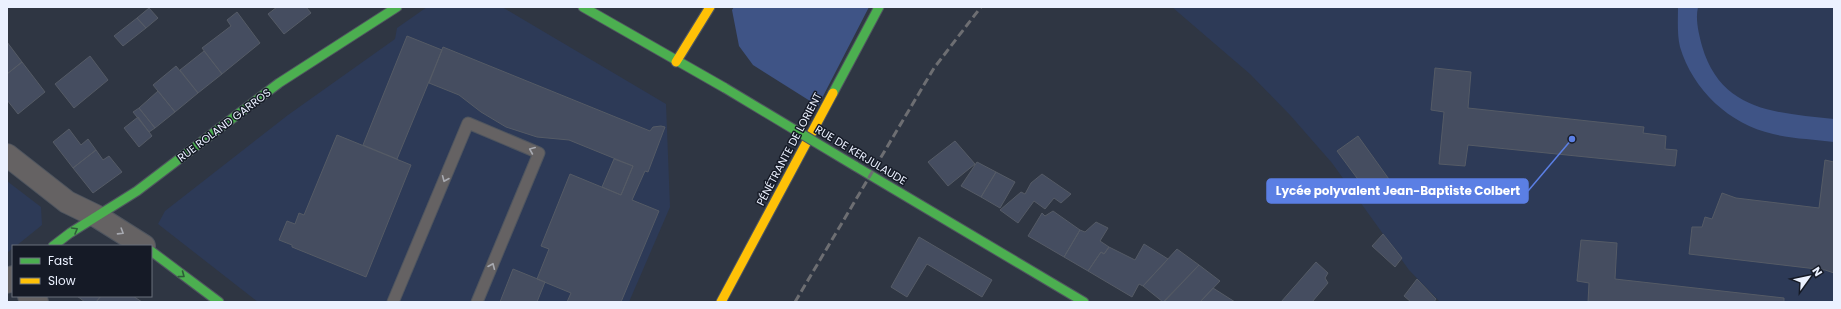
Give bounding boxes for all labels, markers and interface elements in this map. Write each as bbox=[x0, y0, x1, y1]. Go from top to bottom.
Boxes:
street label: RUE ROLAND GARROS bbox=[174, 85, 274, 165]
street label: PÉNÉTRANTE DE LORIENT bbox=[752, 89, 826, 208]
street label: RUE DE KERJULAUDE bbox=[812, 121, 910, 189]
one-way arrow bbox=[529, 147, 536, 155]
one-way arrow bbox=[441, 176, 449, 183]
callout: Lycée polyvalent Jean-Baptiste Colbert bbox=[1267, 179, 1528, 203]
text: Lycée polyvalent Jean-Baptiste Colbert bbox=[1276, 182, 1520, 199]
one-way arrow bbox=[117, 227, 124, 234]
one-way arrow bbox=[71, 228, 78, 235]
legend bbox=[12, 245, 152, 297]
text: Fast bbox=[48, 252, 73, 269]
north arrow bbox=[1789, 257, 1829, 297]
one-way arrow bbox=[487, 263, 495, 271]
text: N bbox=[1808, 264, 1826, 279]
one-way arrow bbox=[178, 270, 185, 277]
text: Slow bbox=[48, 272, 76, 289]

